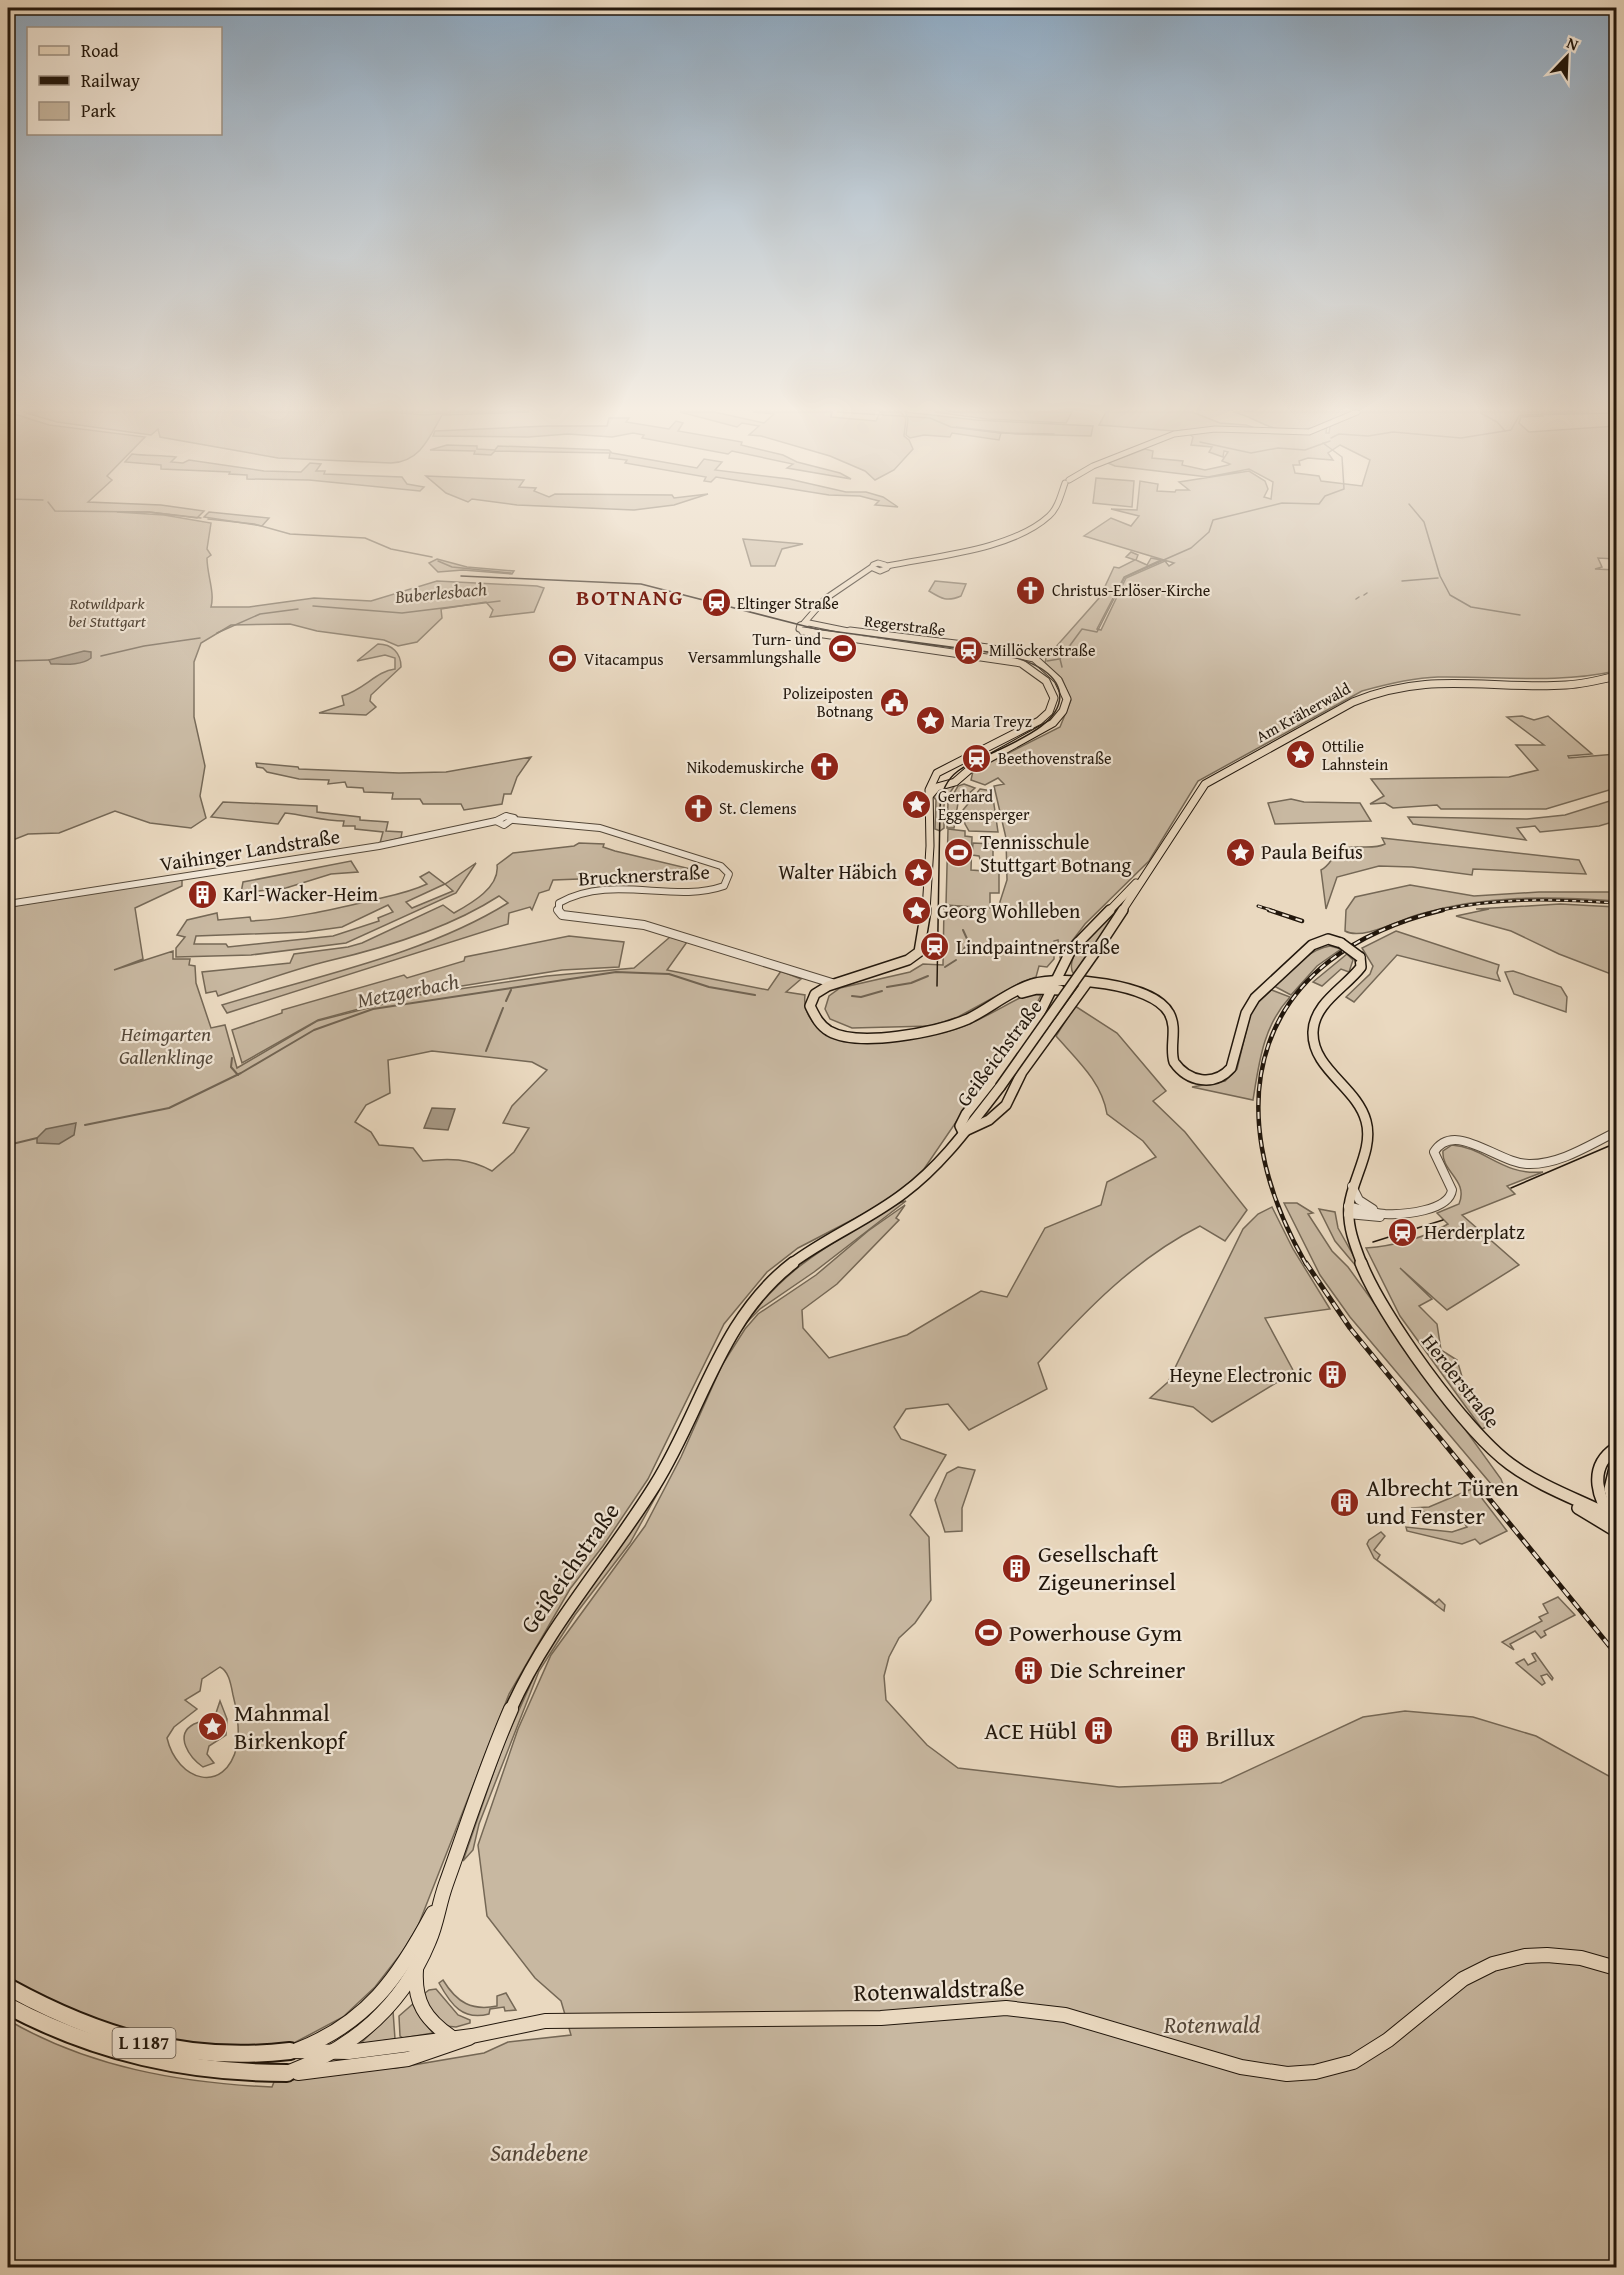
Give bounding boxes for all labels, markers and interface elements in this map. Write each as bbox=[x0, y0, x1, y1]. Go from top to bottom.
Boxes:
legend bbox=[27, 27, 222, 135]
north arrow bbox=[1537, 27, 1597, 87]
text: N bbox=[1563, 30, 1583, 56]
text: Road bbox=[81, 37, 119, 64]
text: Railway bbox=[81, 67, 140, 94]
text: Park bbox=[81, 97, 117, 124]
church icon: Christus-Erlöser-Kirche bbox=[1015, 574, 1047, 606]
water label: Buberlesbach bbox=[393, 575, 488, 610]
place label: Christus-Erlöser-Kirche bbox=[1052, 578, 1210, 602]
district label: BOTNANG bbox=[576, 581, 684, 613]
station icon: Eltinger Straße bbox=[700, 587, 732, 619]
park label: Rotwildpark bei Stuttgart bbox=[68, 591, 147, 633]
place label: Eltinger Straße bbox=[737, 591, 839, 615]
street label: Regerstraße bbox=[863, 608, 947, 642]
place label: Turn- und Versammlungshalle bbox=[688, 627, 821, 669]
sports icon: Turn- und Versammlungshalle bbox=[826, 632, 858, 664]
station icon: Millöckerstraße bbox=[952, 634, 984, 666]
place label: Millöckerstraße bbox=[989, 638, 1095, 662]
sports icon: Vitacampus bbox=[547, 643, 579, 675]
place label: Vitacampus bbox=[584, 647, 664, 671]
street label: Am Kräherwald bbox=[1251, 676, 1355, 748]
place label: Polizeiposten Botnang bbox=[783, 681, 873, 723]
public building icon: Polizeiposten Botnang bbox=[878, 686, 910, 718]
place icon: Maria Treyz bbox=[914, 705, 946, 737]
place label: Maria Treyz bbox=[951, 709, 1032, 733]
place label: Ottilie Lahnstein bbox=[1322, 734, 1388, 776]
place icon: Ottilie Lahnstein bbox=[1285, 739, 1317, 771]
station icon: Beethovenstraße bbox=[961, 742, 993, 774]
place label: Beethovenstraße bbox=[998, 746, 1112, 770]
church icon: Nikodemuskirche bbox=[809, 751, 841, 783]
place label: Nikodemuskirche bbox=[687, 755, 804, 779]
place label: Gerhard Eggensperger bbox=[938, 784, 1030, 826]
place icon: Gerhard Eggensperger bbox=[901, 789, 933, 821]
church icon: St. Clemens bbox=[682, 792, 714, 824]
place label: St. Clemens bbox=[719, 796, 796, 820]
street label: Vaihinger Landstraße bbox=[158, 821, 342, 878]
place label: Tennisschule Stuttgart Botnang bbox=[980, 827, 1131, 879]
place icon: Paula Beifus bbox=[1224, 836, 1256, 868]
sports icon: Tennisschule Stuttgart Botnang bbox=[943, 837, 975, 869]
place label: Paula Beifus bbox=[1261, 837, 1363, 866]
place icon: Walter Häbich bbox=[902, 856, 934, 888]
street label: Brucknerstraße bbox=[578, 857, 710, 892]
place label: Walter Häbich bbox=[778, 857, 897, 886]
building icon: Karl-Wacker-Heim bbox=[186, 878, 218, 910]
place label: Karl-Wacker-Heim bbox=[223, 879, 379, 908]
place icon: Georg Wohlleben bbox=[900, 895, 932, 927]
place label: Georg Wohlleben bbox=[937, 896, 1080, 925]
station icon: Lindpaintnerstraße bbox=[919, 931, 951, 963]
place label: Lindpaintnerstraße bbox=[956, 932, 1120, 961]
water label: Metzgerbach bbox=[354, 965, 462, 1016]
street label: Geißeichstraße bbox=[949, 993, 1048, 1112]
park label: Heimgarten Gallenklinge bbox=[119, 1019, 213, 1071]
station icon: Herderplatz bbox=[1387, 1216, 1419, 1248]
place label: Herderplatz bbox=[1424, 1217, 1525, 1246]
street label: Herderstraße bbox=[1415, 1327, 1507, 1434]
building icon: Heyne Electronic bbox=[1317, 1359, 1349, 1391]
place label: Heyne Electronic bbox=[1169, 1360, 1312, 1389]
place label: Albrecht Türen und Fenster bbox=[1366, 1470, 1519, 1533]
building icon: Albrecht Türen und Fenster bbox=[1329, 1486, 1361, 1518]
street label: Geißeichstraße bbox=[512, 1495, 628, 1640]
place label: Gesellschaft Zigeunerinsel bbox=[1038, 1536, 1176, 1599]
building icon: Gesellschaft Zigeunerinsel bbox=[1001, 1552, 1033, 1584]
place label: Powerhouse Gym bbox=[1009, 1615, 1182, 1650]
sports icon: Powerhouse Gym bbox=[972, 1617, 1004, 1649]
place label: Die Schreiner bbox=[1050, 1652, 1186, 1687]
building icon: Die Schreiner bbox=[1013, 1654, 1045, 1686]
place label: Mahnmal Birkenkopf bbox=[234, 1695, 348, 1758]
place icon: Mahnmal Birkenkopf bbox=[197, 1711, 229, 1743]
place label: ACE Hübl bbox=[984, 1713, 1077, 1748]
building icon: ACE Hübl bbox=[1082, 1715, 1114, 1747]
place label: Brillux bbox=[1206, 1720, 1276, 1755]
building icon: Brillux bbox=[1169, 1722, 1201, 1754]
street label: Rotenwaldstraße bbox=[853, 1969, 1025, 2010]
park label: Rotenwald bbox=[1163, 2007, 1261, 2042]
road number: L 1187 bbox=[112, 2028, 176, 2058]
park label: Sandebene bbox=[490, 2135, 588, 2170]

